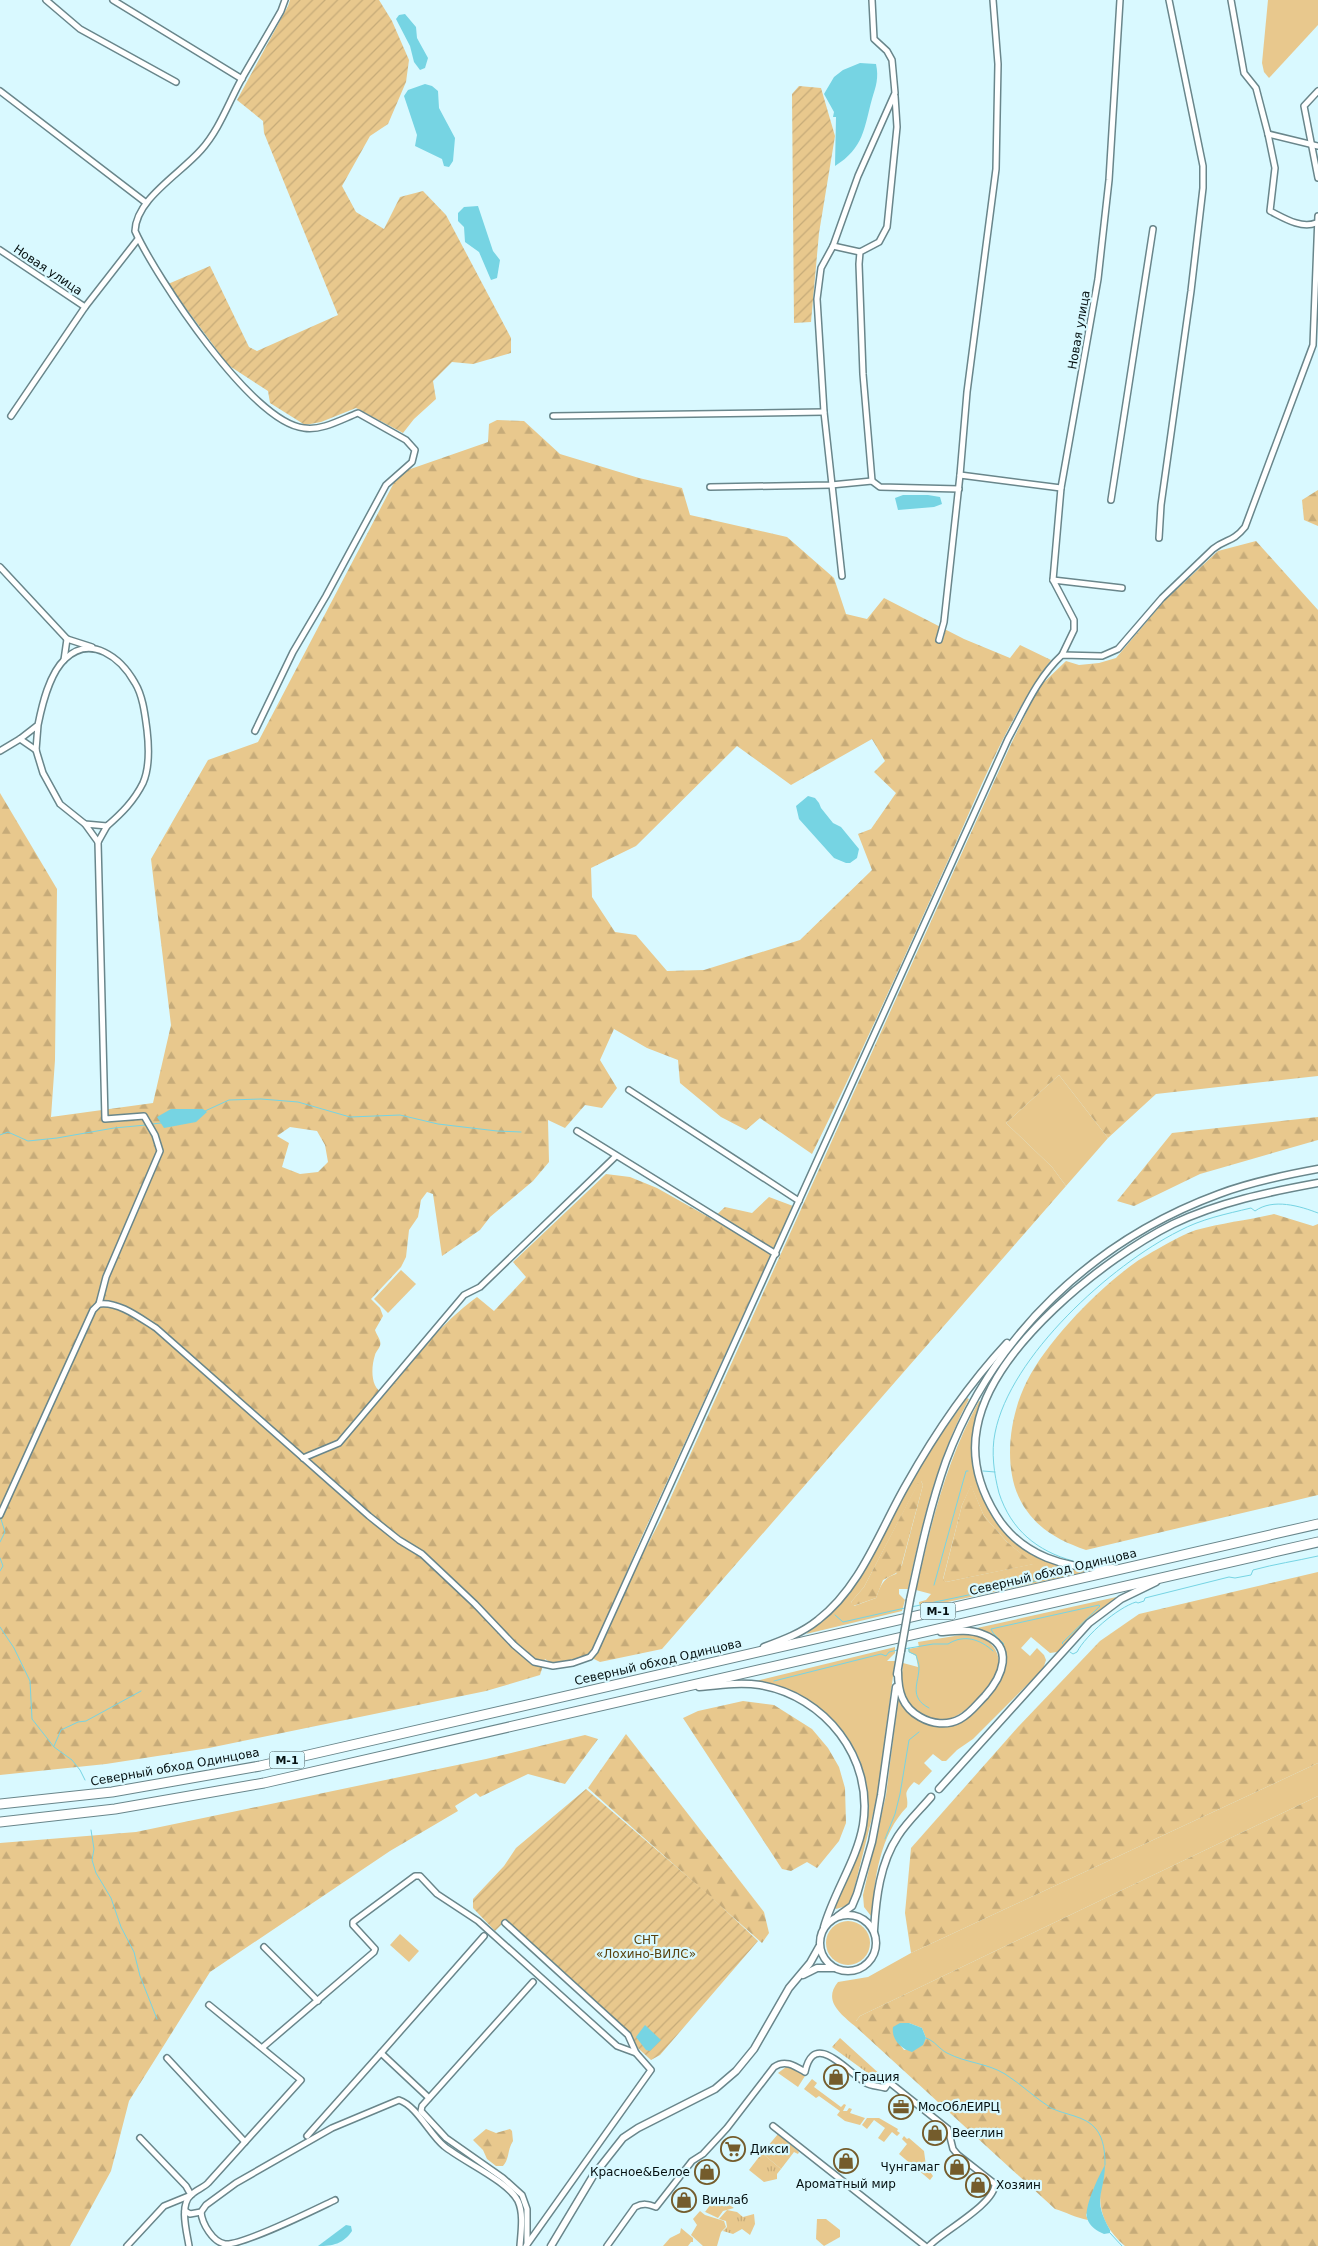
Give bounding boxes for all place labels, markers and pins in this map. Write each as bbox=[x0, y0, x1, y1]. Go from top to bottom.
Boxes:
shop icon: Грация bbox=[823, 2064, 849, 2090]
place label: Грация bbox=[854, 2070, 899, 2084]
office icon: МосОблЕИРЦ bbox=[888, 2094, 914, 2120]
place label: МосОблЕИРЦ bbox=[918, 2100, 1000, 2114]
shop icon: Beerлин bbox=[922, 2120, 948, 2146]
place label: Beerлин bbox=[952, 2126, 1003, 2140]
supermarket icon: Дикси bbox=[720, 2136, 746, 2162]
place label: Дикси bbox=[750, 2142, 789, 2156]
shop icon: Ароматный мир bbox=[833, 2148, 859, 2174]
shop icon: Чунгамаг bbox=[944, 2154, 970, 2180]
shop icon: Красное&Белое bbox=[694, 2159, 720, 2185]
place label: Чунгамаг bbox=[880, 2160, 940, 2174]
place label: Красное&Белое bbox=[590, 2165, 690, 2179]
shop icon: Хозяин bbox=[965, 2172, 991, 2198]
place label: Ароматный мир bbox=[796, 2177, 896, 2191]
place label: Хозяин bbox=[996, 2178, 1041, 2192]
shop icon: Винлаб bbox=[671, 2187, 697, 2213]
place label: Винлаб bbox=[702, 2193, 748, 2207]

